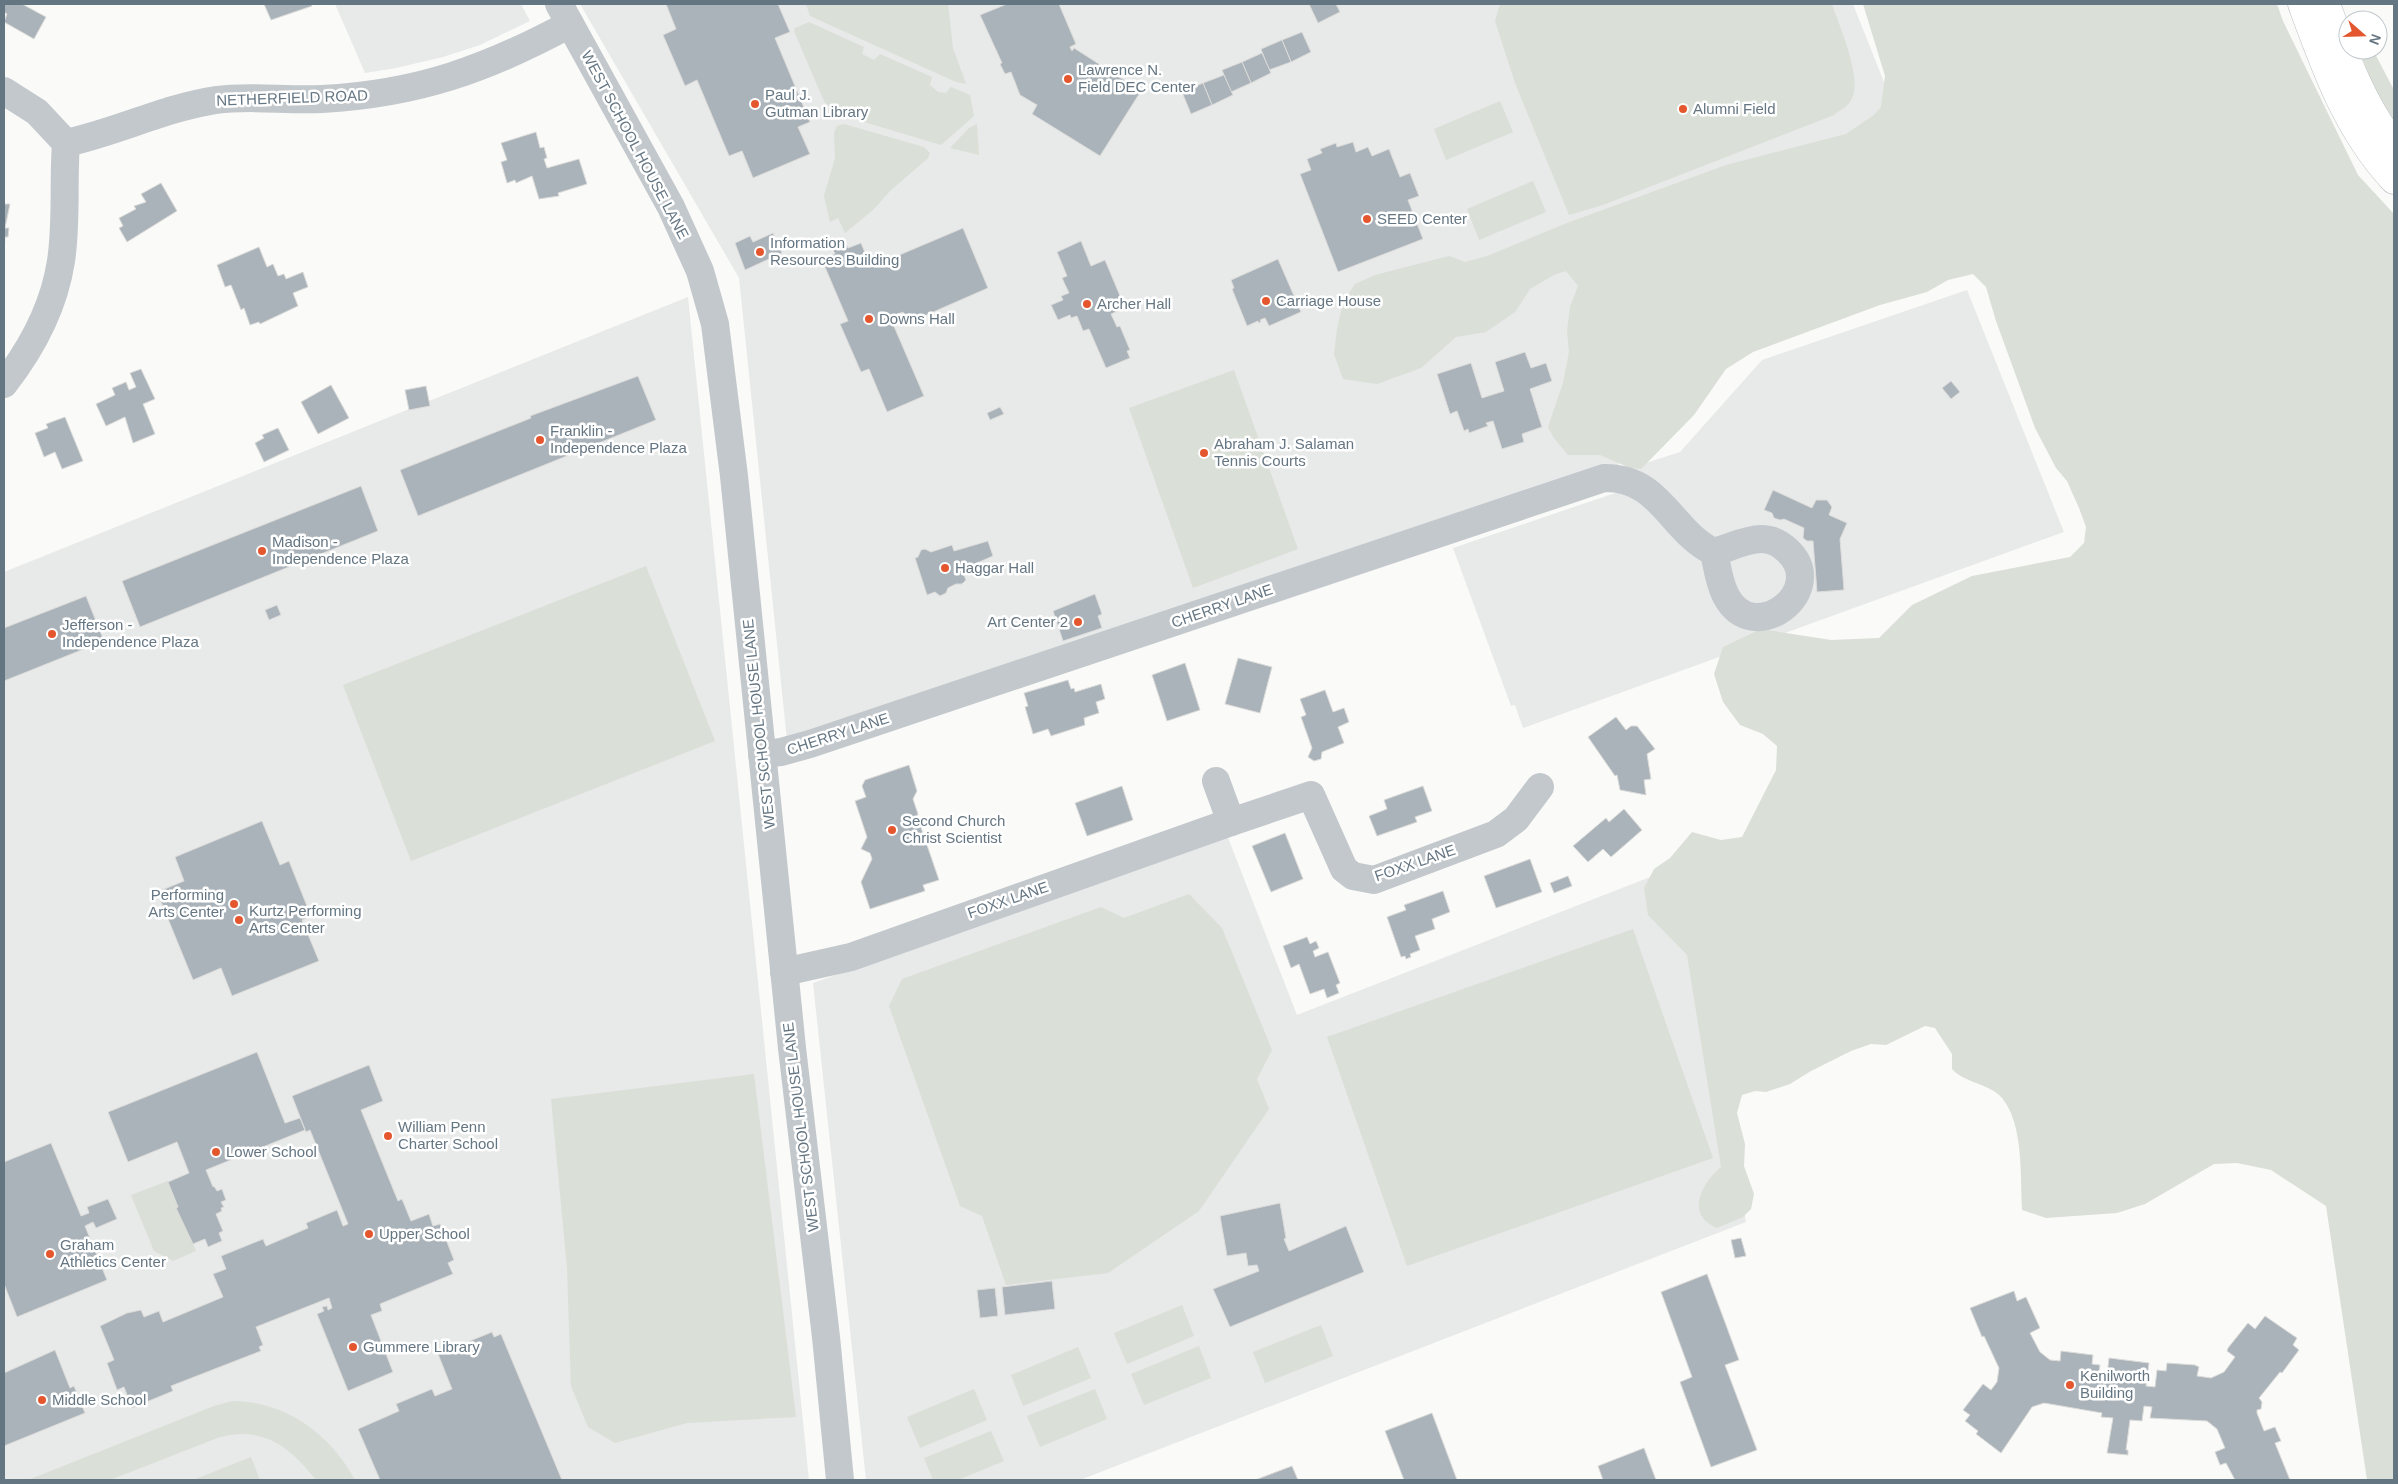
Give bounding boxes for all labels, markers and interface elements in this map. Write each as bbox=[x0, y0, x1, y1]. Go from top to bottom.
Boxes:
north arrow bbox=[2338, 10, 2388, 60]
text: N bbox=[2366, 32, 2384, 47]
street label: WEST SCHOOL HOUSE LANE bbox=[578, 48, 692, 242]
place label: Lawrence N. Field DEC Center bbox=[1078, 61, 1196, 95]
marker: Lawrence N. Field DEC Center bbox=[1062, 73, 1074, 85]
street label: NETHERFIELD ROAD bbox=[216, 86, 368, 109]
place label: Paul J. Gutman Library bbox=[765, 86, 869, 120]
marker: Paul J. Gutman Library bbox=[749, 98, 761, 110]
place label: Alumni Field bbox=[1693, 100, 1776, 117]
marker: Alumni Field bbox=[1677, 103, 1689, 115]
place label: SEED Center bbox=[1377, 210, 1467, 227]
marker: SEED Center bbox=[1361, 213, 1373, 225]
place label: Information Resources Building bbox=[770, 234, 899, 268]
marker: Information Resources Building bbox=[754, 246, 766, 258]
place label: Carriage House bbox=[1276, 292, 1381, 309]
place label: Archer Hall bbox=[1097, 295, 1171, 312]
marker: Carriage House bbox=[1260, 295, 1272, 307]
marker: Archer Hall bbox=[1081, 298, 1093, 310]
place label: Downs Hall bbox=[879, 310, 955, 327]
marker: Downs Hall bbox=[863, 313, 875, 325]
place label: Franklin - Independence Plaza bbox=[550, 422, 687, 456]
marker: Franklin - Independence Plaza bbox=[534, 434, 546, 446]
place label: Abraham J. Salaman Tennis Courts bbox=[1214, 435, 1354, 469]
marker: Abraham J. Salaman Tennis Courts bbox=[1198, 447, 1210, 459]
place label: Madison - Independence Plaza bbox=[272, 533, 409, 567]
marker: Madison - Independence Plaza bbox=[256, 545, 268, 557]
place label: Haggar Hall bbox=[955, 559, 1034, 576]
marker: Haggar Hall bbox=[939, 562, 951, 574]
street label: CHERRY LANE bbox=[1169, 580, 1275, 631]
place label: Art Center 2 bbox=[987, 613, 1068, 630]
place label: Jefferson - Independence Plaza bbox=[62, 616, 199, 650]
marker: Art Center 2 bbox=[1072, 616, 1084, 628]
street label: WEST SCHOOL HOUSE LANE bbox=[739, 618, 778, 830]
marker: Jefferson - Independence Plaza bbox=[46, 628, 58, 640]
street label: CHERRY LANE bbox=[785, 709, 891, 758]
place label: Second Church Christ Scientist bbox=[902, 812, 1005, 846]
marker: Second Church Christ Scientist bbox=[886, 824, 898, 836]
street label: FOXX LANE bbox=[1372, 841, 1457, 884]
street label: FOXX LANE bbox=[965, 878, 1050, 921]
place label: Performing Arts Center bbox=[148, 886, 224, 920]
marker: Performing Arts Center bbox=[228, 898, 240, 910]
place label: Kurtz Performing Arts Center bbox=[249, 902, 362, 936]
marker: Kurtz Performing Arts Center bbox=[233, 914, 245, 926]
street label: WEST SCHOOL HOUSE LANE bbox=[779, 1021, 822, 1233]
place label: William Penn Charter School bbox=[398, 1118, 498, 1152]
marker: William Penn Charter School bbox=[382, 1130, 394, 1142]
place label: Lower School bbox=[226, 1143, 317, 1160]
marker: Lower School bbox=[210, 1146, 222, 1158]
place label: Upper School bbox=[379, 1225, 470, 1242]
marker: Upper School bbox=[363, 1228, 375, 1240]
place label: Graham Athletics Center bbox=[60, 1236, 166, 1270]
marker: Graham Athletics Center bbox=[44, 1248, 56, 1260]
place label: Gummere Library bbox=[363, 1338, 480, 1355]
marker: Gummere Library bbox=[347, 1341, 359, 1353]
place label: Kenilworth Building bbox=[2080, 1367, 2150, 1401]
marker: Kenilworth Building bbox=[2064, 1379, 2076, 1391]
place label: Middle School bbox=[52, 1391, 146, 1408]
marker: Middle School bbox=[36, 1394, 48, 1406]

